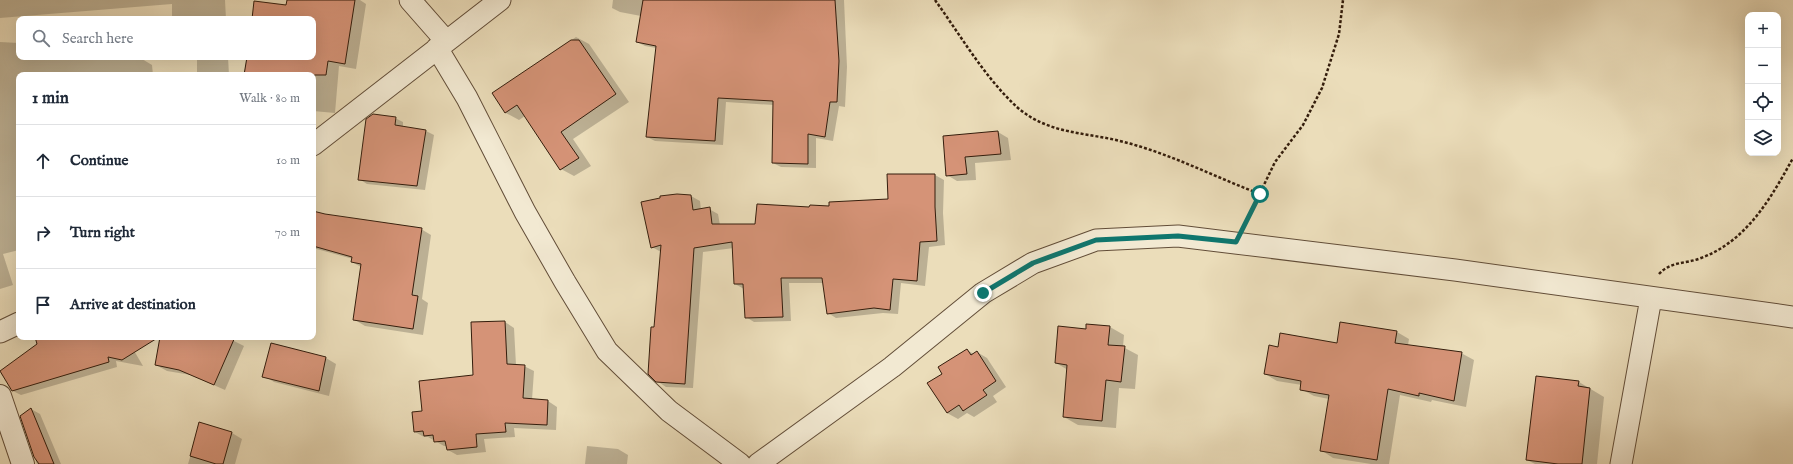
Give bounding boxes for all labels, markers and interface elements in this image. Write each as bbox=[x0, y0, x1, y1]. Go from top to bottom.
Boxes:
map controls bbox=[1745, 12, 1781, 156]
button: + bbox=[1745, 12, 1781, 48]
search box bbox=[16, 16, 316, 60]
icon: search bbox=[30, 27, 52, 49]
text: Search here bbox=[62, 29, 133, 48]
button: − bbox=[1745, 48, 1781, 84]
button: locate bbox=[1745, 84, 1781, 120]
text: 1 min bbox=[32, 88, 69, 109]
text: Walk · 80 m bbox=[239, 90, 300, 107]
button: layers bbox=[1745, 120, 1781, 156]
icon: ahead bbox=[32, 150, 54, 172]
text: Continue bbox=[70, 151, 128, 170]
text: 10 m bbox=[276, 152, 300, 169]
route start bbox=[1251, 185, 1269, 203]
icon: right bbox=[32, 222, 54, 244]
text: Turn right bbox=[70, 223, 135, 242]
text: 70 m bbox=[275, 224, 300, 241]
route end bbox=[974, 284, 992, 302]
icon: arrive bbox=[32, 294, 54, 316]
text: Arrive at destination bbox=[70, 295, 196, 314]

